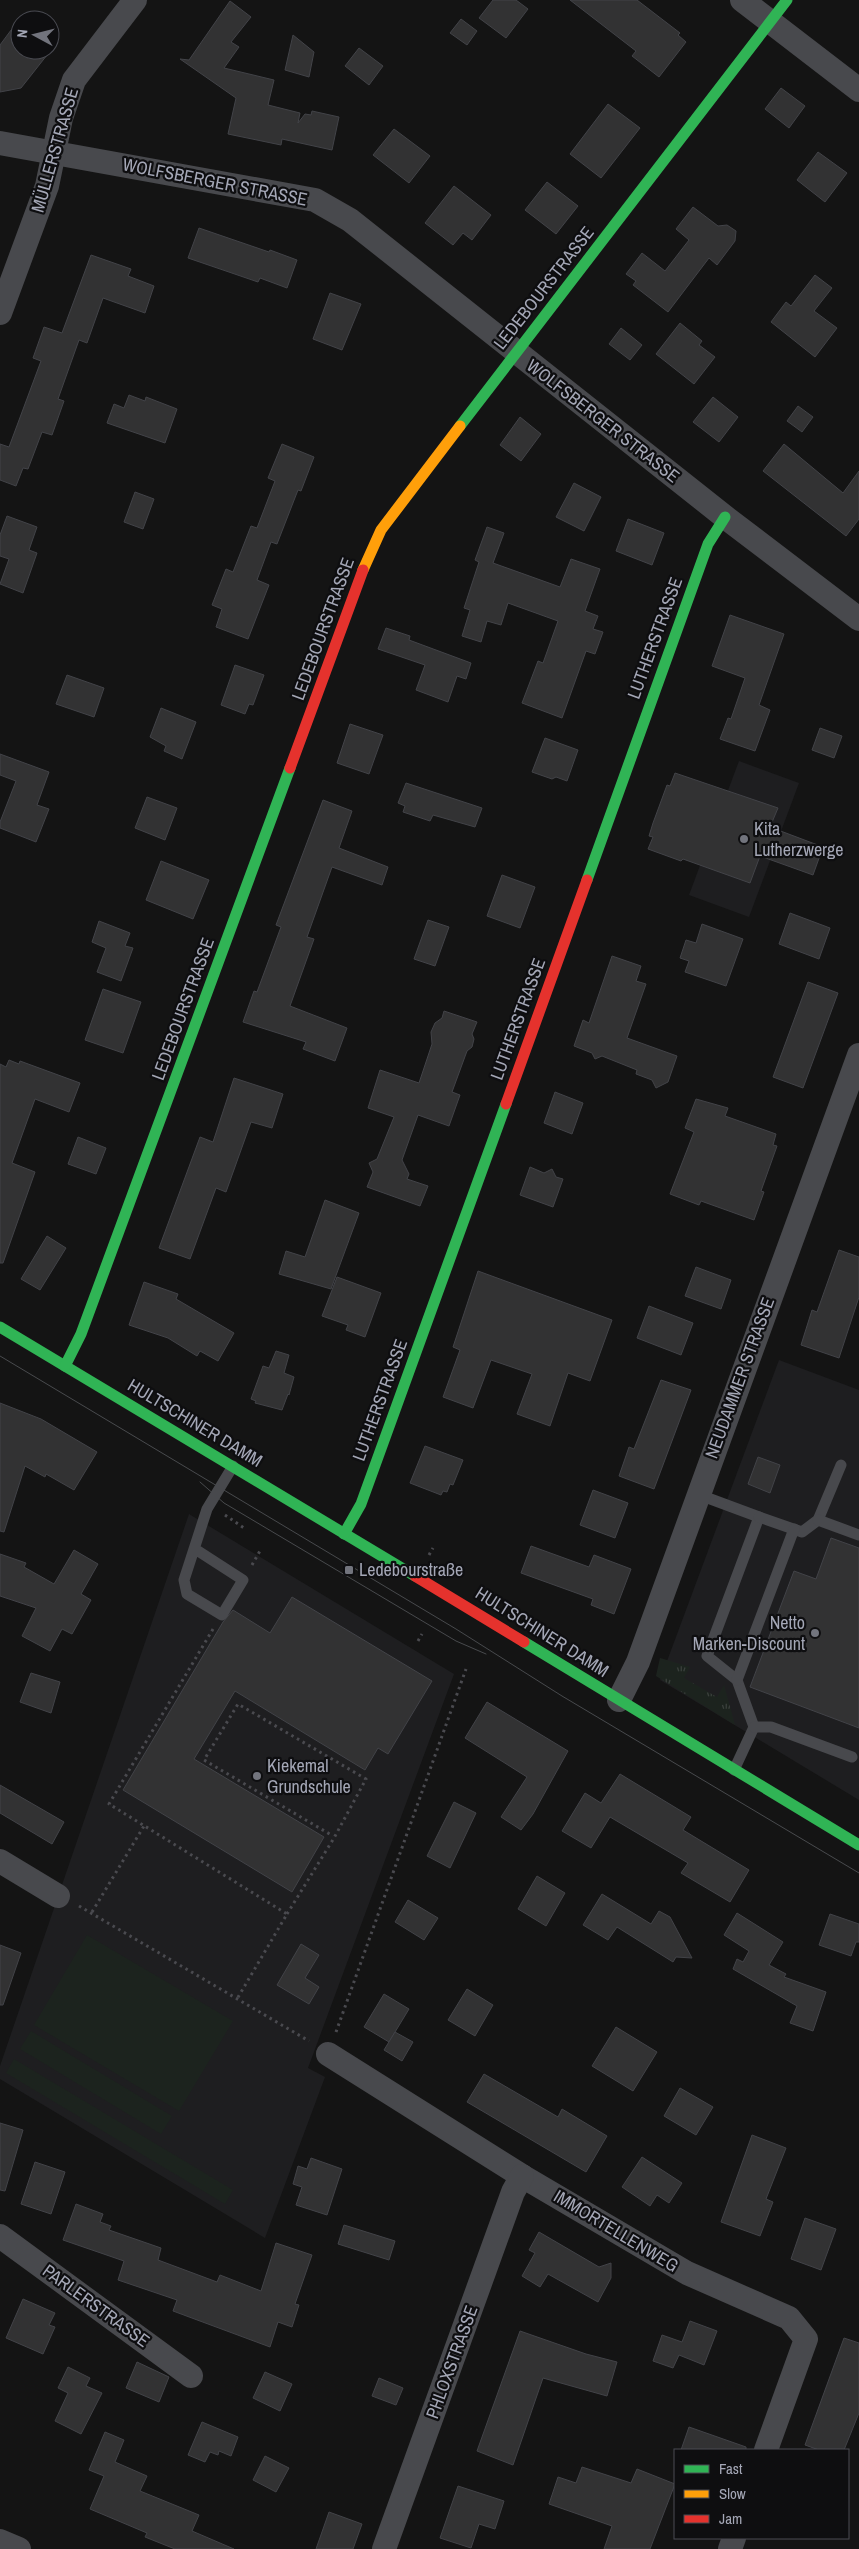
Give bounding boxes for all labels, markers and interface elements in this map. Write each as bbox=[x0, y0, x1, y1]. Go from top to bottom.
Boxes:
north arrow bbox=[10, 10, 60, 60]
text: N bbox=[13, 28, 32, 39]
street label: MÜLLERSTRASSE bbox=[25, 85, 84, 215]
street label: WOLFSBERGER STRASSE bbox=[121, 151, 310, 212]
street label: LEDEBOURSTRASSE bbox=[488, 221, 600, 355]
street label: WOLFSBERGER STRASSE bbox=[522, 353, 685, 488]
street label: LEDEBOURSTRASSE bbox=[285, 554, 360, 704]
street label: LUTHERSTRASSE bbox=[621, 573, 688, 702]
place label: Kita Lutherzwerge bbox=[754, 816, 843, 862]
marker: Kita Lutherzwerge bbox=[738, 833, 750, 845]
street label: LEDEBOURSTRASSE bbox=[145, 934, 220, 1084]
street label: LUTHERSTRASSE bbox=[484, 954, 551, 1083]
street label: NEUDAMMER STRASSE bbox=[699, 1294, 780, 1462]
street label: LUTHERSTRASSE bbox=[346, 1335, 413, 1464]
street label: HULTSCHINER DAMM bbox=[123, 1372, 267, 1473]
place label: Ledebourstraße bbox=[359, 1557, 463, 1582]
marker: Ledebourstraße bbox=[343, 1564, 355, 1576]
street label: HULTSCHINER DAMM bbox=[471, 1580, 614, 1683]
place label: Netto Marken-Discount bbox=[693, 1610, 805, 1656]
marker: Netto Marken-Discount bbox=[809, 1627, 821, 1639]
place label: Kiekemal Grundschule bbox=[267, 1753, 351, 1799]
marker: Kiekemal Grundschule bbox=[251, 1770, 263, 1782]
street label: IMMORTELLENWEG bbox=[549, 2183, 683, 2278]
street label: PARLERSTRASSE bbox=[38, 2258, 155, 2353]
street label: PHLOXSTRASSE bbox=[419, 2302, 484, 2422]
legend bbox=[674, 2449, 849, 2539]
text: Fast bbox=[719, 2458, 743, 2479]
text: Slow bbox=[719, 2483, 746, 2504]
text: Jam bbox=[719, 2508, 742, 2529]

